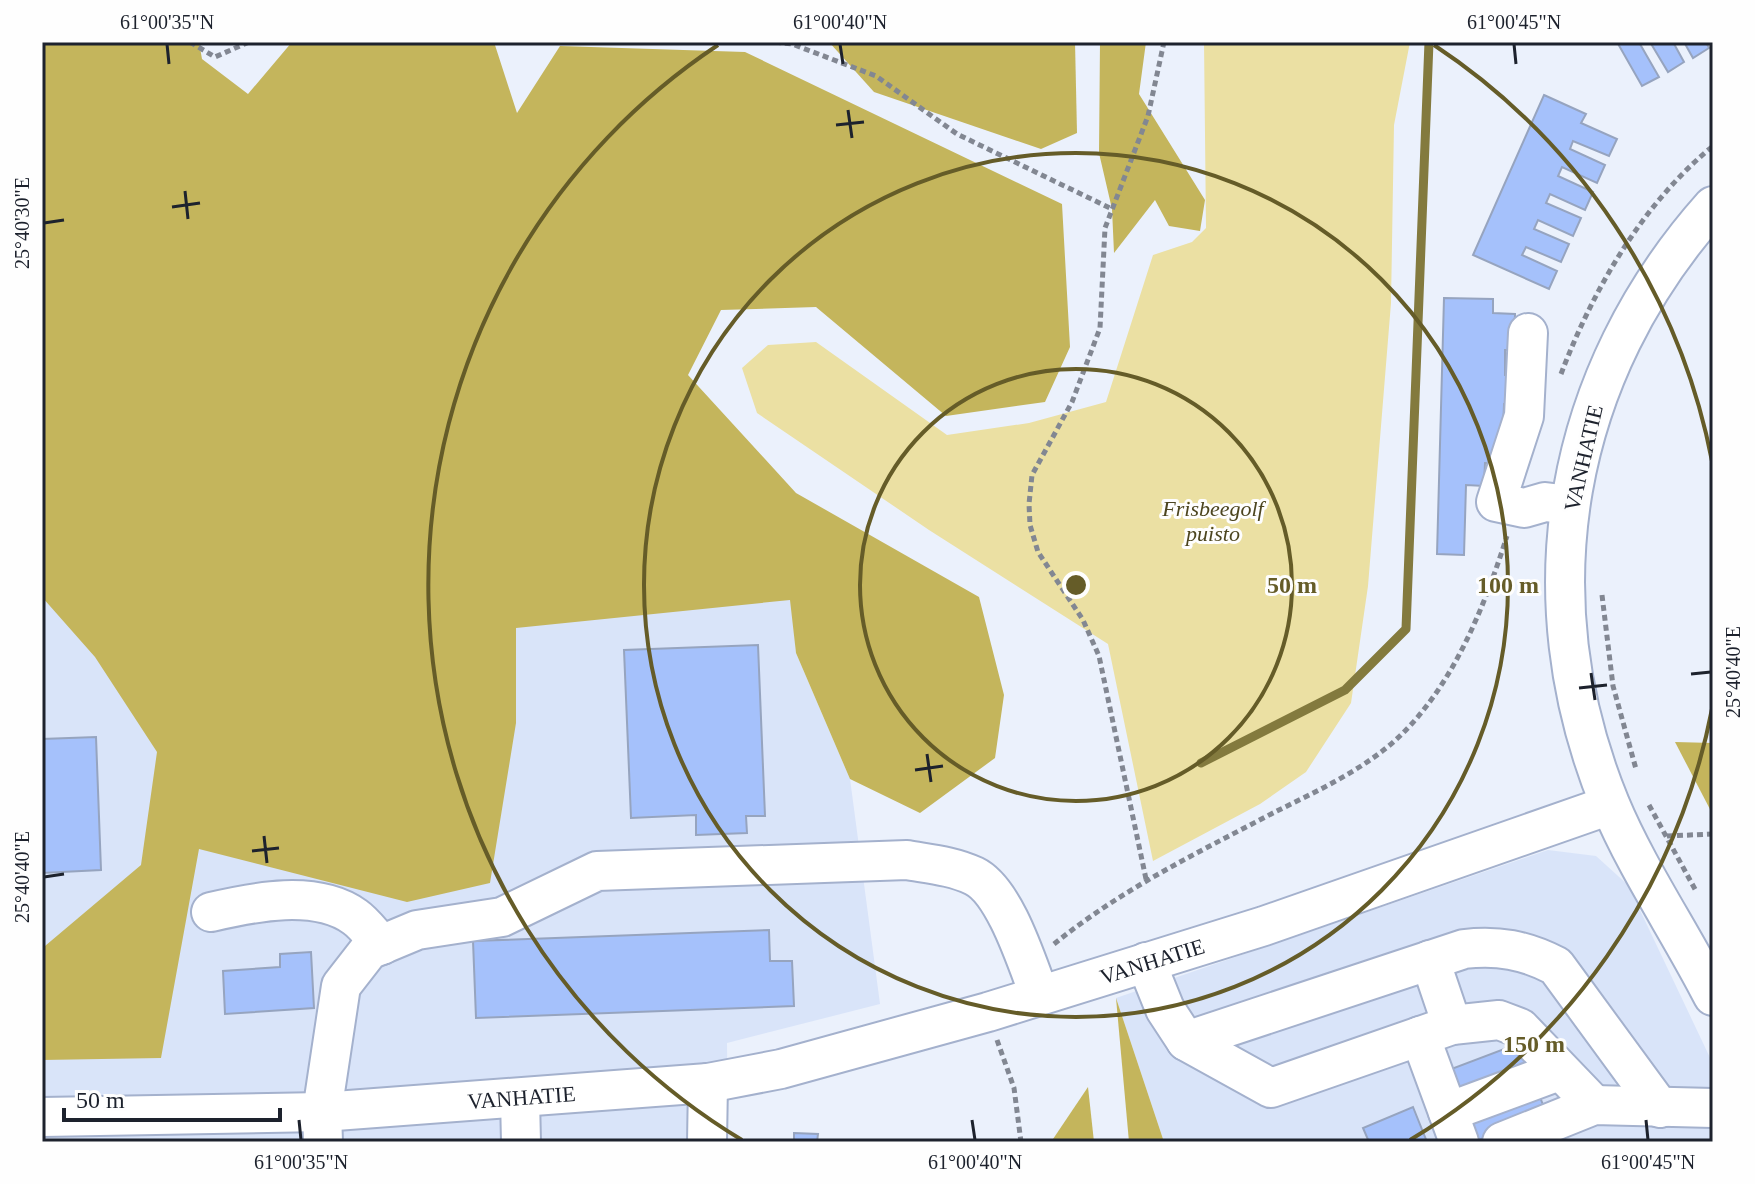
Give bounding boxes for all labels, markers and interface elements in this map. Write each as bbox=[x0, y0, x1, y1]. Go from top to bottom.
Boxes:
text: 61°00'35"N bbox=[120, 11, 214, 33]
text: 61°00'40"N bbox=[793, 11, 887, 33]
text: 61°00'45"N bbox=[1467, 11, 1561, 33]
text: 25°40'30"E bbox=[11, 177, 33, 269]
street label: VANHATIE bbox=[1559, 403, 1608, 514]
park label: Frisbeegolf puisto bbox=[1161, 496, 1267, 546]
centre of rings bbox=[1062, 571, 1090, 599]
text: 50 m bbox=[1267, 572, 1317, 598]
text: 100 m bbox=[1477, 572, 1539, 598]
text: 25°40'40"E bbox=[1722, 626, 1744, 718]
text: 25°40'40"E bbox=[11, 831, 33, 923]
street label: VANHATIE bbox=[1097, 933, 1208, 989]
text: 150 m bbox=[1503, 1031, 1565, 1057]
scale bar bbox=[64, 1072, 280, 1122]
street label: VANHATIE bbox=[466, 1081, 576, 1114]
text: 50 m bbox=[76, 1087, 125, 1113]
text: 61°00'35"N bbox=[254, 1151, 348, 1173]
text: 61°00'40"N bbox=[928, 1151, 1022, 1173]
text: 61°00'45"N bbox=[1601, 1151, 1695, 1173]

